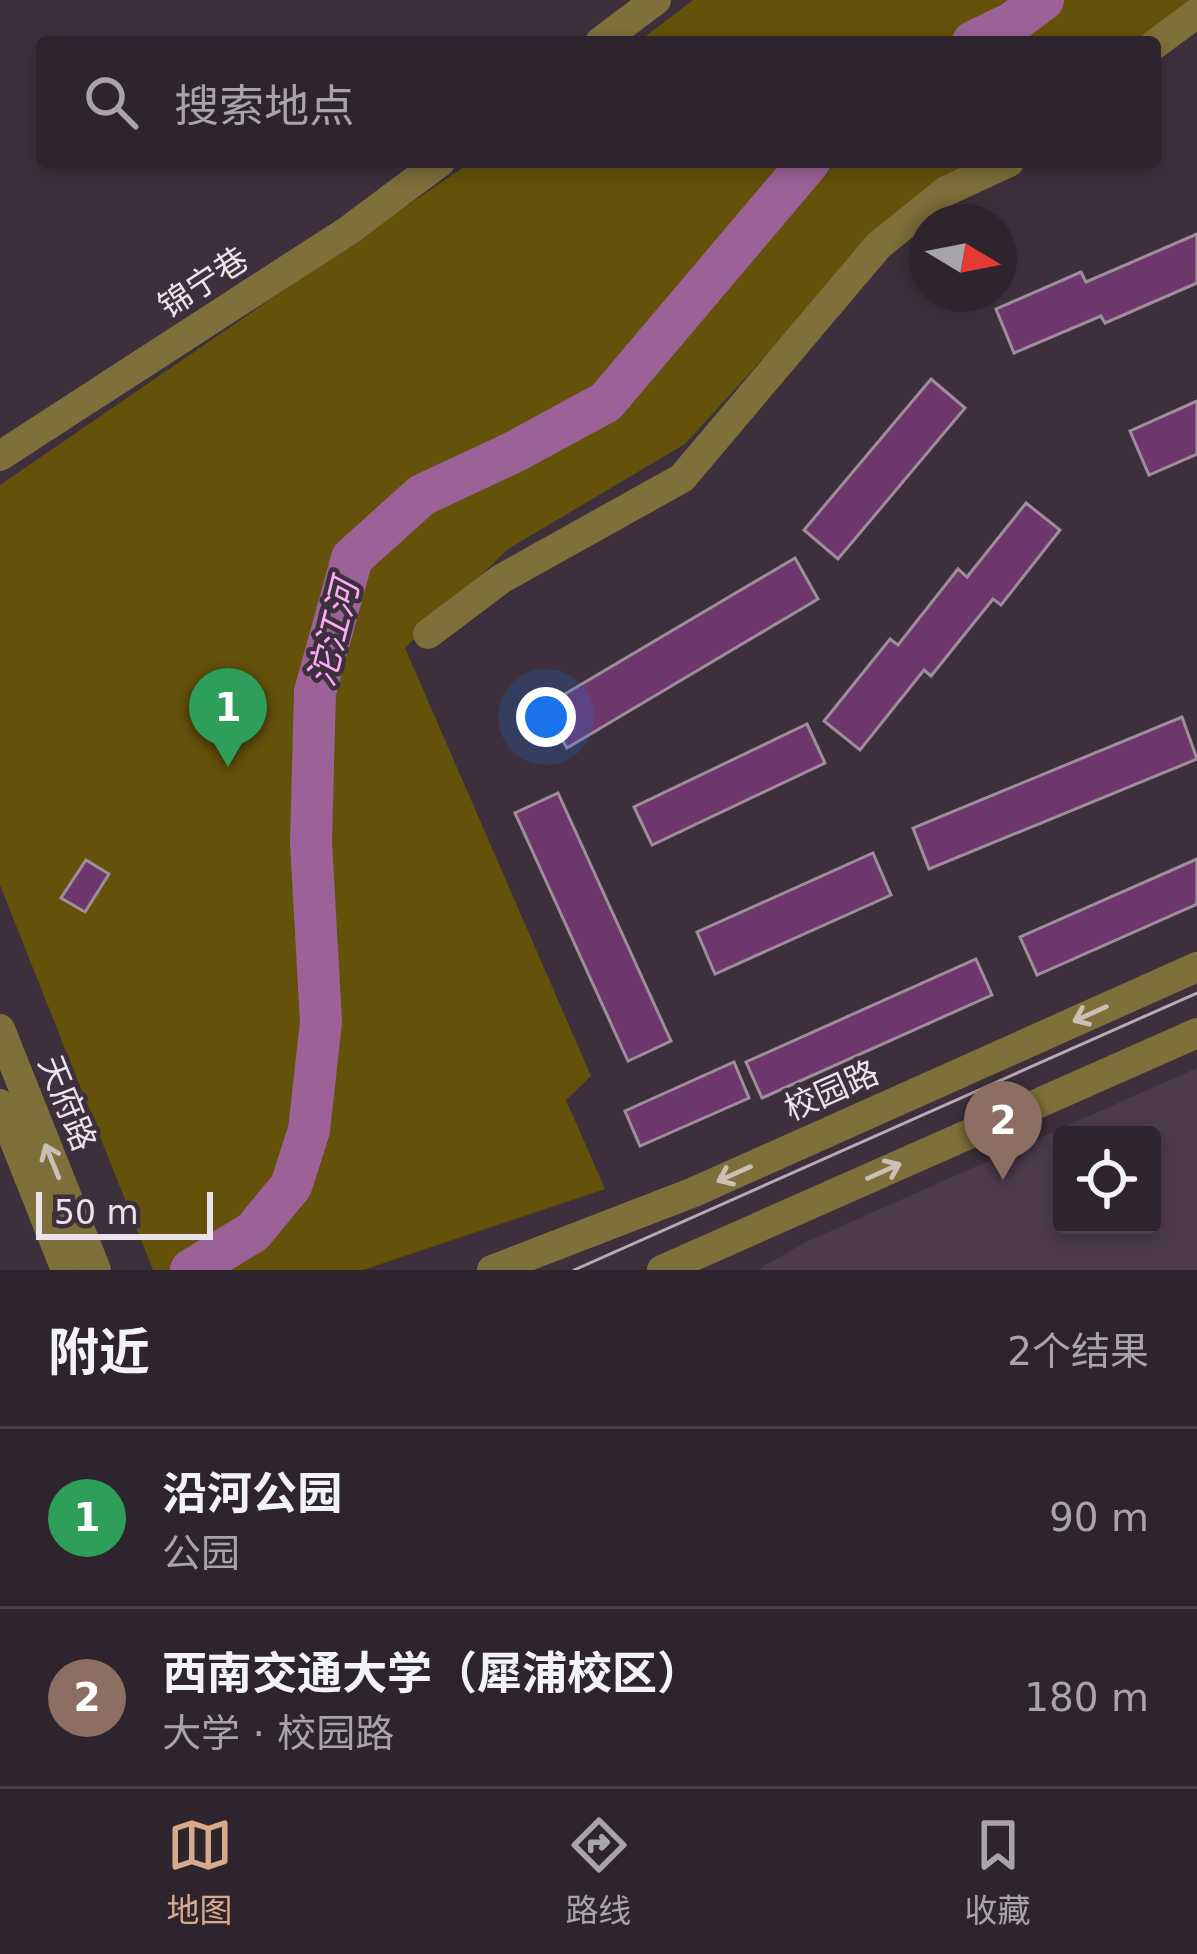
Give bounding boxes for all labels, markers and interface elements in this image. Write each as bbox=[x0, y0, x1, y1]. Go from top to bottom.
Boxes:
search box bbox=[36, 36, 1161, 168]
icon: search bbox=[78, 69, 144, 135]
text: 搜索地点 bbox=[174, 80, 354, 133]
north arrow bbox=[909, 204, 1017, 312]
street label: 锦宁巷 bbox=[151, 239, 255, 326]
water label: 沱江河 bbox=[301, 570, 368, 690]
pin: 1 bbox=[189, 668, 267, 767]
your location bbox=[516, 687, 576, 747]
one-way arrow bbox=[1073, 1005, 1109, 1027]
street label: 天府路 bbox=[31, 1050, 104, 1156]
street label: 校园路 bbox=[778, 1053, 884, 1128]
pin: 2 bbox=[964, 1081, 1042, 1180]
map controls bbox=[1053, 1126, 1161, 1234]
button: locate bbox=[1053, 1126, 1161, 1234]
one-way arrow bbox=[40, 1144, 62, 1181]
one-way arrow bbox=[865, 1158, 901, 1180]
one-way arrow bbox=[717, 1164, 753, 1186]
scale bar bbox=[36, 1186, 213, 1239]
text: 50 m bbox=[54, 1193, 139, 1232]
text: 附近 bbox=[48, 1323, 150, 1382]
text: 2个结果 bbox=[1007, 1329, 1149, 1374]
text: 沿河公园 bbox=[162, 1467, 342, 1520]
text: 1 bbox=[73, 1495, 101, 1540]
text: 90 m bbox=[1049, 1495, 1149, 1540]
text: 公园 bbox=[162, 1531, 240, 1576]
text: 西南交通大学（犀浦校区） bbox=[162, 1647, 702, 1700]
text: 2 bbox=[73, 1675, 101, 1720]
text: 180 m bbox=[1024, 1675, 1149, 1720]
text: 大学 · 校园路 bbox=[162, 1711, 394, 1756]
tab: 地图 bbox=[167, 1812, 233, 1932]
tab: 路线 bbox=[566, 1812, 632, 1932]
tab: 收藏 bbox=[965, 1812, 1031, 1932]

